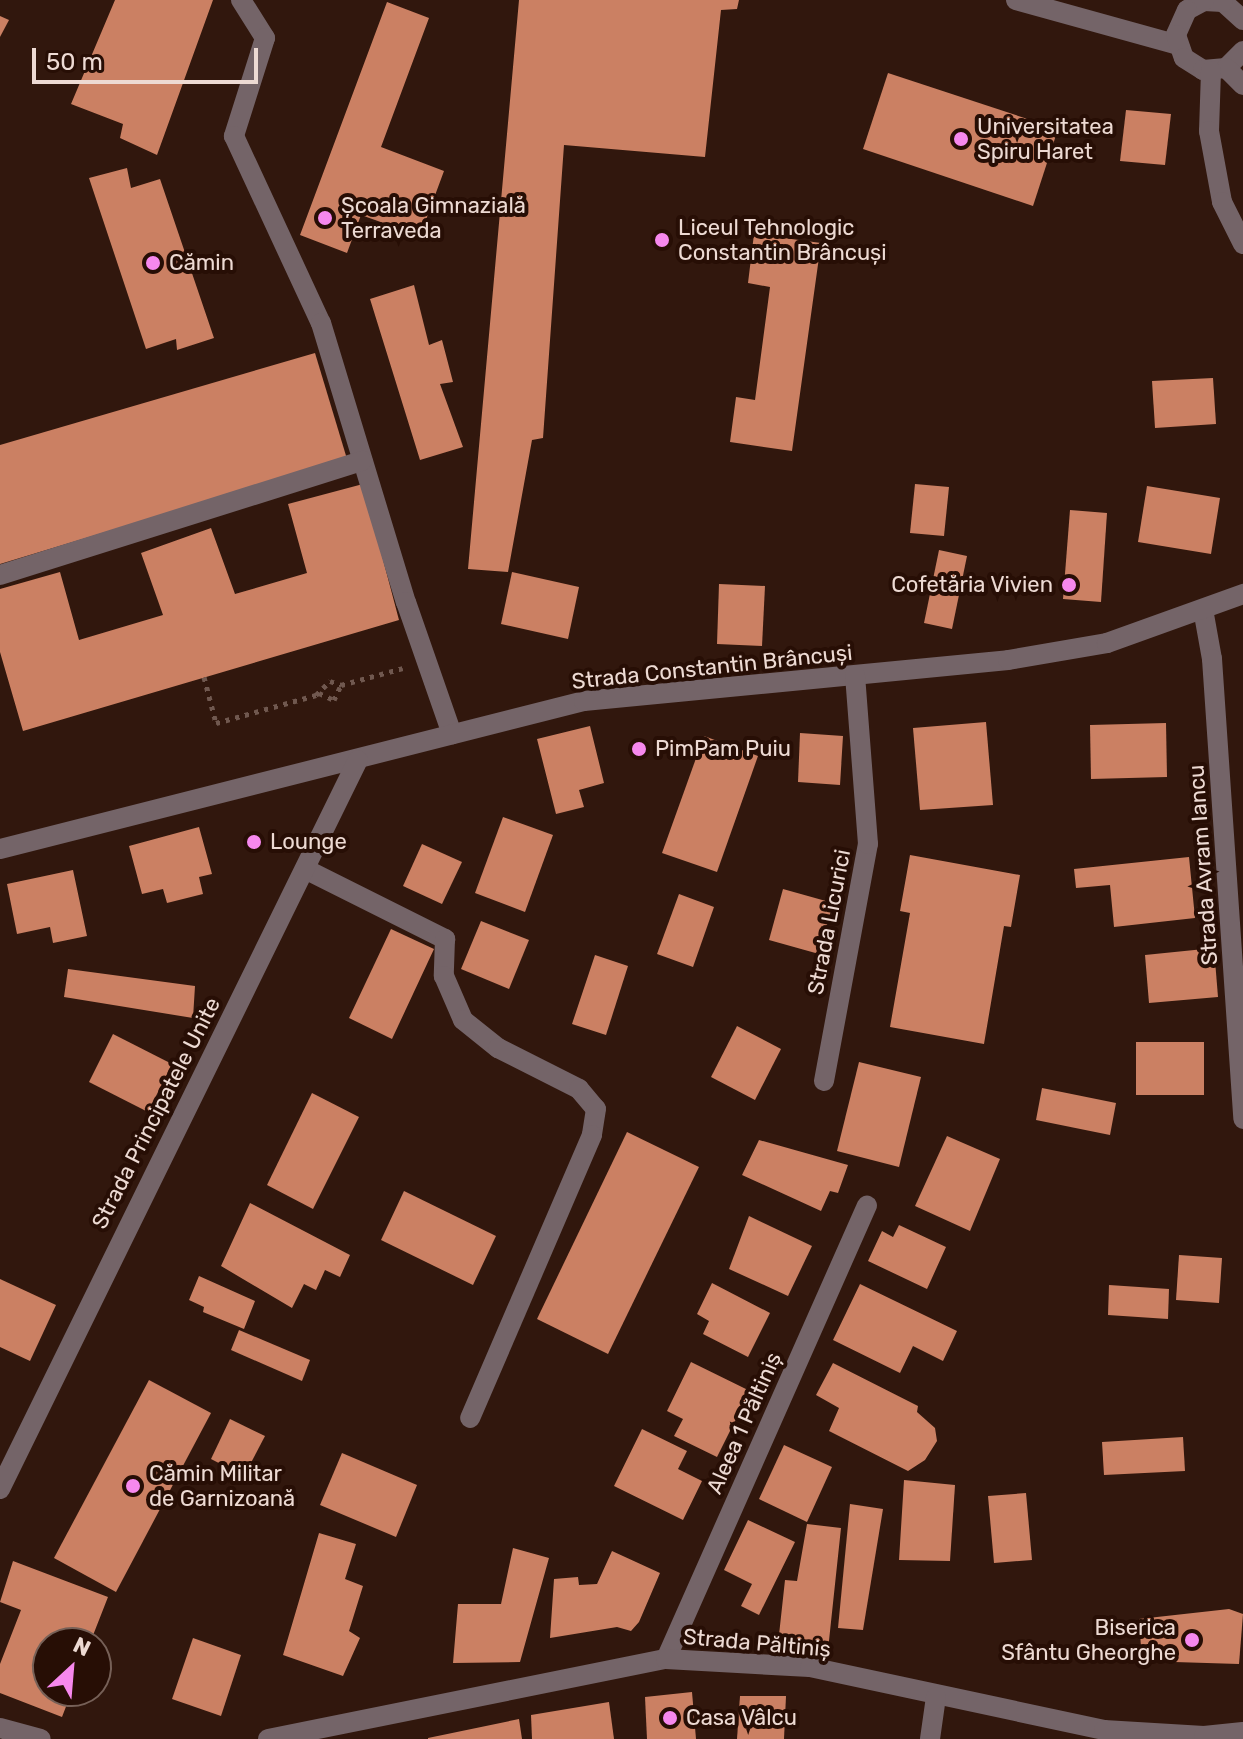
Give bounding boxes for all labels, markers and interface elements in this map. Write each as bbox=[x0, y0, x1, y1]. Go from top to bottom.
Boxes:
scale bar bbox=[36, 32, 262, 82]
text: 50 m bbox=[46, 48, 103, 76]
place label: Universitatea Spiru Haret bbox=[977, 113, 1114, 164]
marker: Universitatea Spiru Haret bbox=[952, 130, 970, 148]
place label: Școala Gimnazială Terraveda bbox=[341, 192, 526, 244]
marker: Școala Gimnazială Terraveda bbox=[316, 209, 334, 227]
place label: Liceul Tehnologic Constantin Brâncuși bbox=[678, 214, 887, 266]
marker: Liceul Tehnologic Constantin Brâncuși bbox=[653, 231, 671, 249]
place label: Cămin bbox=[169, 250, 234, 276]
marker: Cămin bbox=[144, 254, 162, 272]
place label: Cofetăria Vivien bbox=[891, 572, 1053, 598]
marker: Cofetăria Vivien bbox=[1060, 576, 1078, 594]
street label: Strada Constantin Brâncuși bbox=[570, 639, 854, 695]
place label: PimPam Puiu bbox=[655, 736, 791, 762]
marker: PimPam Puiu bbox=[630, 740, 648, 758]
street label: Strada Avram Iancu bbox=[1183, 764, 1223, 966]
place label: Lounge bbox=[270, 829, 347, 855]
marker: Lounge bbox=[245, 833, 263, 851]
street label: Strada Licurici bbox=[802, 847, 856, 997]
street label: Strada Principatele Unite bbox=[86, 993, 226, 1233]
street label: Aleea 1 Păltiniș bbox=[701, 1348, 787, 1498]
place label: Cămin Militar de Garnizoană bbox=[149, 1460, 295, 1512]
marker: Cămin Militar de Garnizoană bbox=[124, 1477, 142, 1495]
place label: Biserica Sfântu Gheorghe bbox=[1001, 1614, 1176, 1666]
street label: Strada Păltiniș bbox=[682, 1623, 832, 1663]
north arrow bbox=[32, 1627, 112, 1707]
text: N bbox=[69, 1631, 95, 1662]
marker: Biserica Sfântu Gheorghe bbox=[1183, 1631, 1201, 1649]
place label: Casa Vâlcu bbox=[686, 1705, 798, 1731]
marker: Casa Vâlcu bbox=[661, 1709, 679, 1727]

